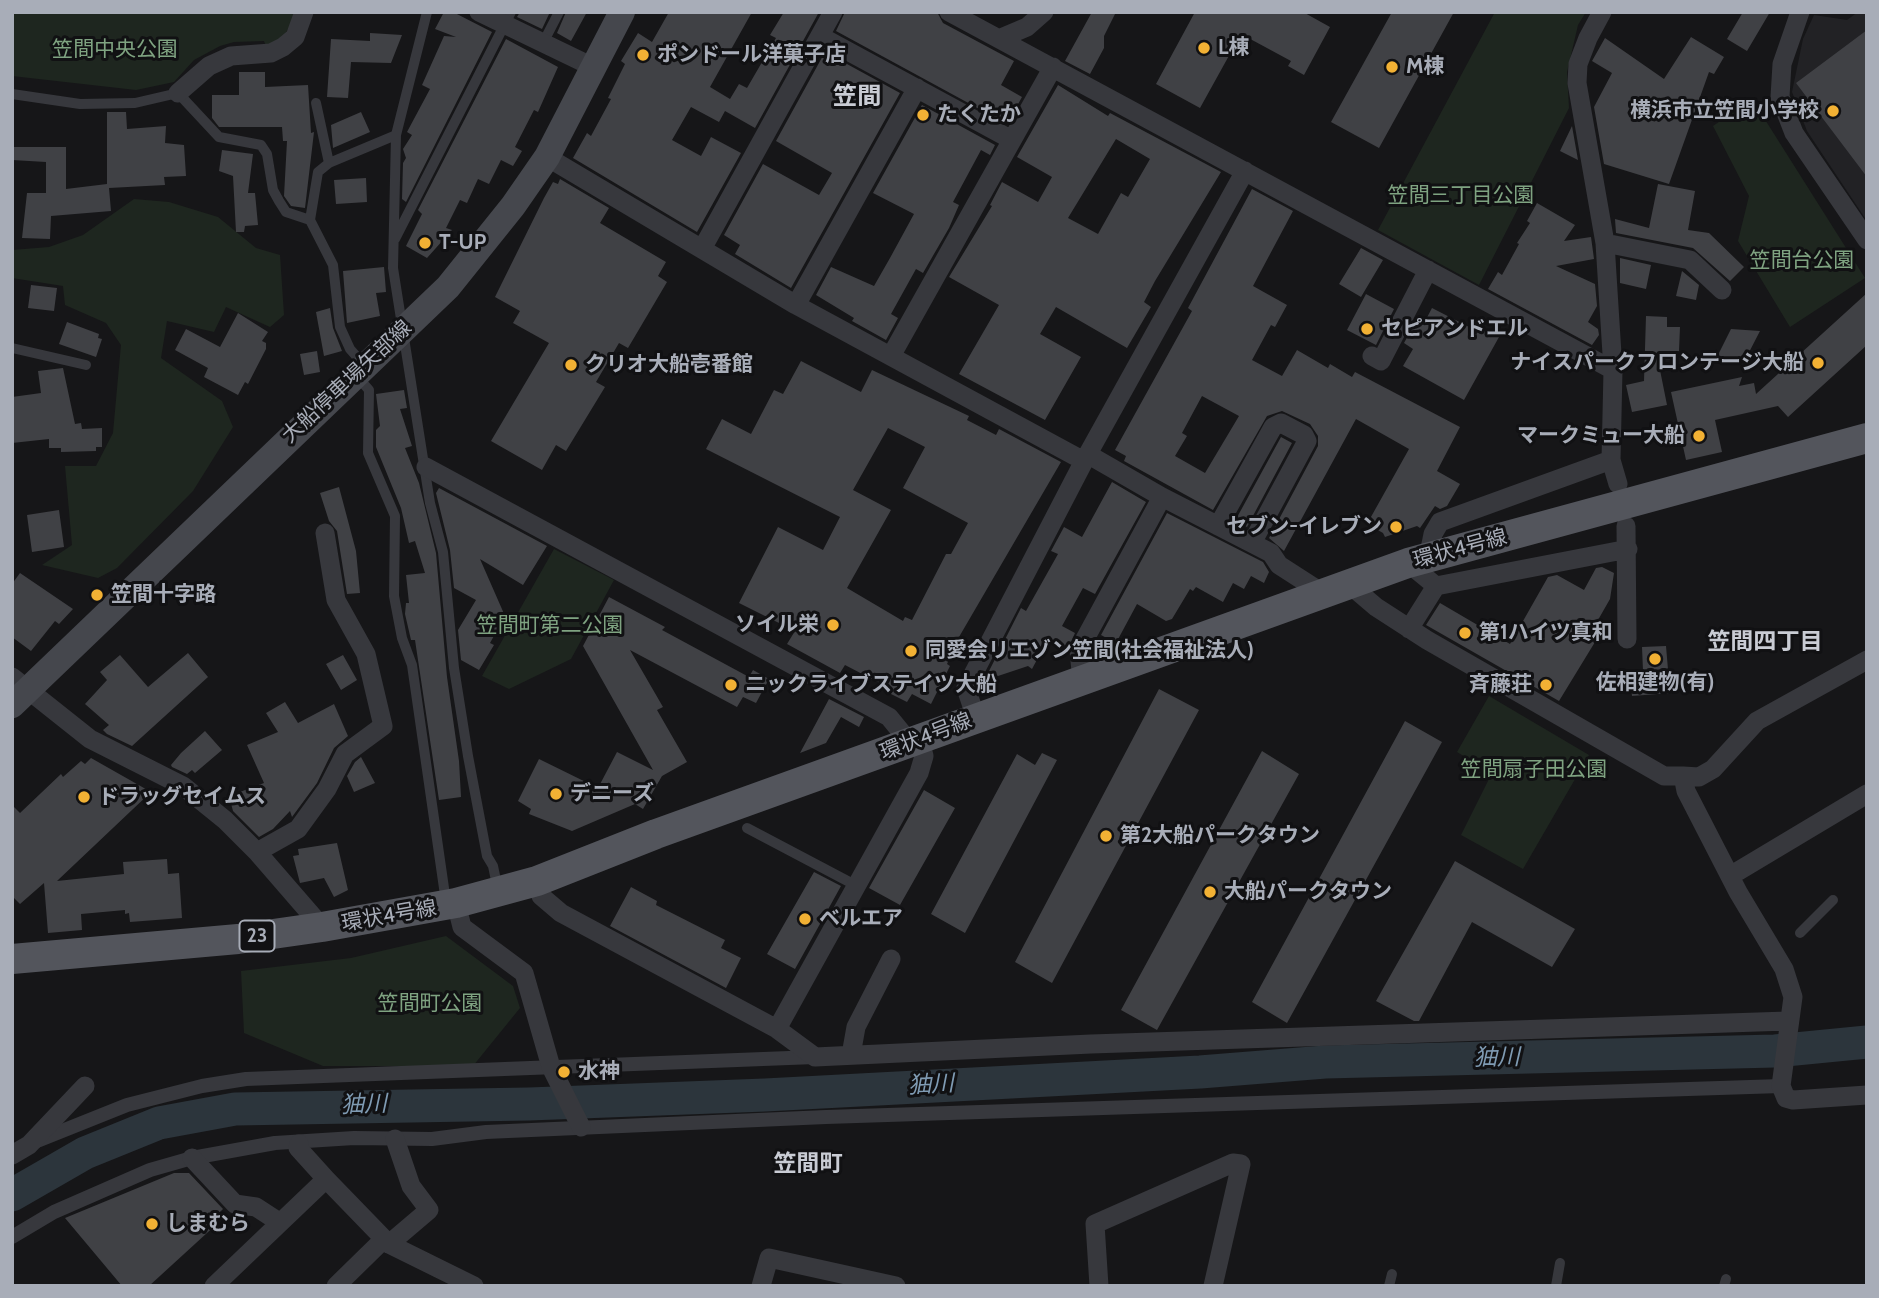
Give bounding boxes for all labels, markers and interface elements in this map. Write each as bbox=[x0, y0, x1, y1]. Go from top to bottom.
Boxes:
place label: L棟 bbox=[1218, 35, 1249, 61]
park label: 笠間中央公園 bbox=[52, 37, 178, 63]
marker: L棟 bbox=[1196, 40, 1212, 56]
place label: ポンドール洋菓子店 bbox=[657, 42, 846, 68]
marker: ポンドール洋菓子店 bbox=[635, 47, 651, 63]
place label: M棟 bbox=[1406, 54, 1444, 80]
marker: M棟 bbox=[1384, 59, 1400, 75]
district label: 笠間 bbox=[833, 83, 881, 111]
place label: 横浜市立笠間小学校 bbox=[1630, 98, 1819, 124]
place label: たくたか bbox=[937, 102, 1021, 128]
marker: 横浜市立笠間小学校 bbox=[1825, 103, 1841, 119]
marker: たくたか bbox=[915, 107, 931, 123]
park label: 笠間三丁目公園 bbox=[1388, 183, 1534, 209]
place label: T-UP bbox=[439, 230, 486, 256]
marker: T-UP bbox=[417, 235, 433, 251]
park label: 笠間台公園 bbox=[1750, 248, 1854, 274]
street label: 大船停車場矢部線 bbox=[277, 315, 417, 449]
place label: セピアンドエル bbox=[1381, 316, 1528, 342]
marker: セピアンドエル bbox=[1359, 321, 1375, 337]
place label: ナイスパークフロンテージ大船 bbox=[1510, 350, 1804, 376]
place label: クリオ大船壱番館 bbox=[585, 352, 753, 378]
marker: ナイスパークフロンテージ大船 bbox=[1810, 355, 1826, 371]
marker: クリオ大船壱番館 bbox=[563, 357, 579, 373]
place label: マークミュー大船 bbox=[1517, 423, 1685, 449]
marker: マークミュー大船 bbox=[1691, 428, 1707, 444]
place label: セブン-イレブン bbox=[1226, 514, 1382, 540]
marker: セブン-イレブン bbox=[1388, 519, 1404, 535]
street label: 環状4号線 bbox=[1410, 524, 1510, 574]
place label: 笠間十字路 bbox=[111, 582, 216, 608]
marker: 笠間十字路 bbox=[89, 587, 105, 603]
place label: ソイル栄 bbox=[735, 612, 819, 638]
park label: 笠間町第二公園 bbox=[477, 613, 623, 639]
marker: ソイル栄 bbox=[825, 617, 841, 633]
place label: 第1ハイツ真和 bbox=[1479, 620, 1613, 646]
marker: 第1ハイツ真和 bbox=[1457, 625, 1473, 641]
district label: 笠間四丁目 bbox=[1708, 628, 1822, 656]
place label: 同愛会リエゾン笠間(社会福祉法人) bbox=[925, 638, 1254, 664]
marker: 同愛会リエゾン笠間(社会福祉法人) bbox=[903, 643, 919, 659]
marker: 佐相建物(有) bbox=[1647, 651, 1663, 667]
place label: 佐相建物(有) bbox=[1596, 670, 1714, 696]
place label: ニックライブステイツ大船 bbox=[745, 672, 997, 698]
place label: 斉藤荘 bbox=[1469, 672, 1532, 698]
marker: ニックライブステイツ大船 bbox=[723, 677, 739, 693]
marker: 斉藤荘 bbox=[1538, 677, 1554, 693]
street label: 環状4号線 bbox=[877, 708, 975, 766]
park label: 笠間扇子田公園 bbox=[1461, 757, 1607, 783]
place label: デニーズ bbox=[570, 781, 654, 807]
place label: ドラッグセイムス bbox=[98, 784, 266, 810]
marker: デニーズ bbox=[548, 786, 564, 802]
marker: ドラッグセイムス bbox=[76, 789, 92, 805]
place label: 第2大船パークタウン bbox=[1120, 823, 1320, 849]
marker: 第2大船パークタウン bbox=[1098, 828, 1114, 844]
place label: 大船パークタウン bbox=[1224, 879, 1392, 905]
marker: 大船パークタウン bbox=[1202, 884, 1218, 900]
street label: 環状4号線 bbox=[339, 895, 439, 937]
place label: ベルエア bbox=[819, 906, 903, 932]
marker: ベルエア bbox=[797, 911, 813, 927]
road number: 23 bbox=[240, 920, 274, 952]
park label: 笠間町公園 bbox=[378, 991, 482, 1017]
water label: 㹨川 bbox=[1474, 1044, 1520, 1072]
place label: 水神 bbox=[578, 1059, 620, 1085]
marker: 水神 bbox=[556, 1064, 572, 1080]
water label: 㹨川 bbox=[907, 1070, 955, 1100]
water label: 㹨川 bbox=[341, 1090, 387, 1120]
district label: 笠間町 bbox=[774, 1150, 842, 1178]
place label: しまむら bbox=[166, 1211, 250, 1237]
marker: しまむら bbox=[144, 1216, 160, 1232]

